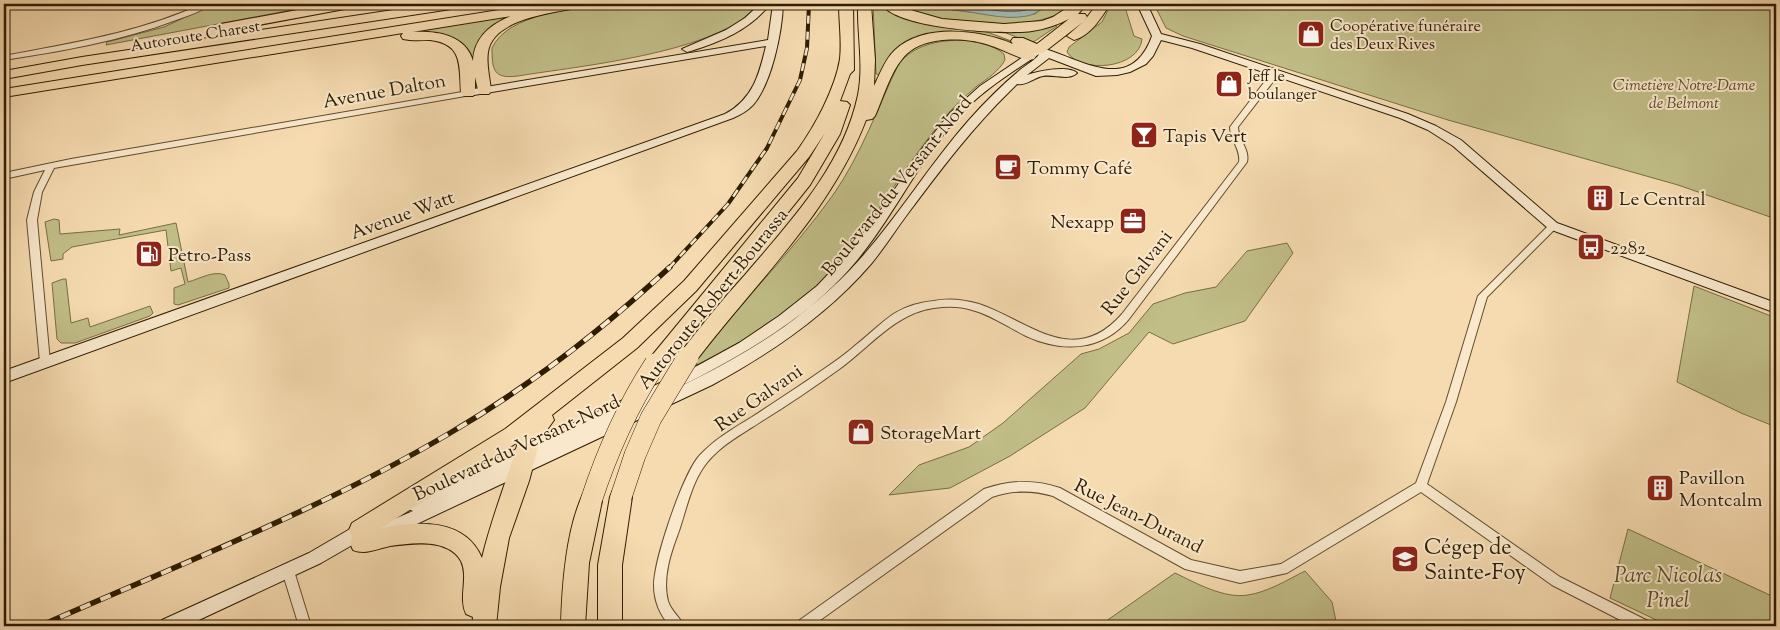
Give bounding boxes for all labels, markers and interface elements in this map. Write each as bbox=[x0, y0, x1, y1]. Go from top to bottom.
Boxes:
street label: Autoroute Charest bbox=[129, 16, 262, 59]
place label: Coopérative funéraire des Deux Rives bbox=[1330, 16, 1481, 57]
shop icon: Coopérative funéraire des Deux Rives bbox=[1296, 19, 1326, 49]
place label: Jeff le boulanger bbox=[1247, 66, 1317, 107]
street label: Avenue Dalton bbox=[321, 68, 448, 117]
shop icon: Jeff le boulanger bbox=[1214, 69, 1244, 99]
park label: Cimetière Notre-Dame de Belmont bbox=[1613, 75, 1755, 116]
street label: Boulevard du Versant-Nord bbox=[817, 90, 980, 283]
bar icon: Tapis Vert bbox=[1129, 120, 1159, 150]
place label: Tapis Vert bbox=[1163, 124, 1247, 151]
cafe icon: Tommy Café bbox=[993, 152, 1023, 182]
place label: Tommy Café bbox=[1027, 156, 1132, 183]
building icon: Le Central bbox=[1585, 183, 1615, 213]
street label: Avenue Watt bbox=[347, 185, 459, 248]
place label: Le Central bbox=[1619, 187, 1706, 214]
street label: Autoroute Robert-Bourassa bbox=[632, 203, 796, 396]
office icon: Nexapp bbox=[1118, 206, 1148, 236]
place label: Nexapp bbox=[1051, 210, 1114, 237]
street label: Rue Galvani bbox=[1096, 225, 1180, 322]
bus stop icon: 2282 bbox=[1576, 232, 1606, 262]
place label: 2282 bbox=[1610, 236, 1646, 263]
fuel station icon: Petro-Pass bbox=[134, 239, 164, 269]
place label: Petro-Pass bbox=[168, 243, 251, 270]
street label: Rue Galvani bbox=[710, 359, 809, 439]
street label: Boulevard du Versant-Nord bbox=[409, 389, 625, 509]
shop icon: StorageMart bbox=[846, 417, 876, 447]
place label: StorageMart bbox=[880, 421, 982, 448]
place label: Pavillon Montcalm bbox=[1679, 466, 1763, 515]
street label: Rue Jean-Durand bbox=[1069, 473, 1207, 561]
building icon: Pavillon Montcalm bbox=[1645, 473, 1675, 503]
place label: Cégep de Sainte-Foy bbox=[1424, 533, 1526, 590]
school or university icon: Cégep de Sainte-Foy bbox=[1390, 544, 1420, 574]
park label: Parc Nicolas Pinel bbox=[1614, 561, 1722, 618]

